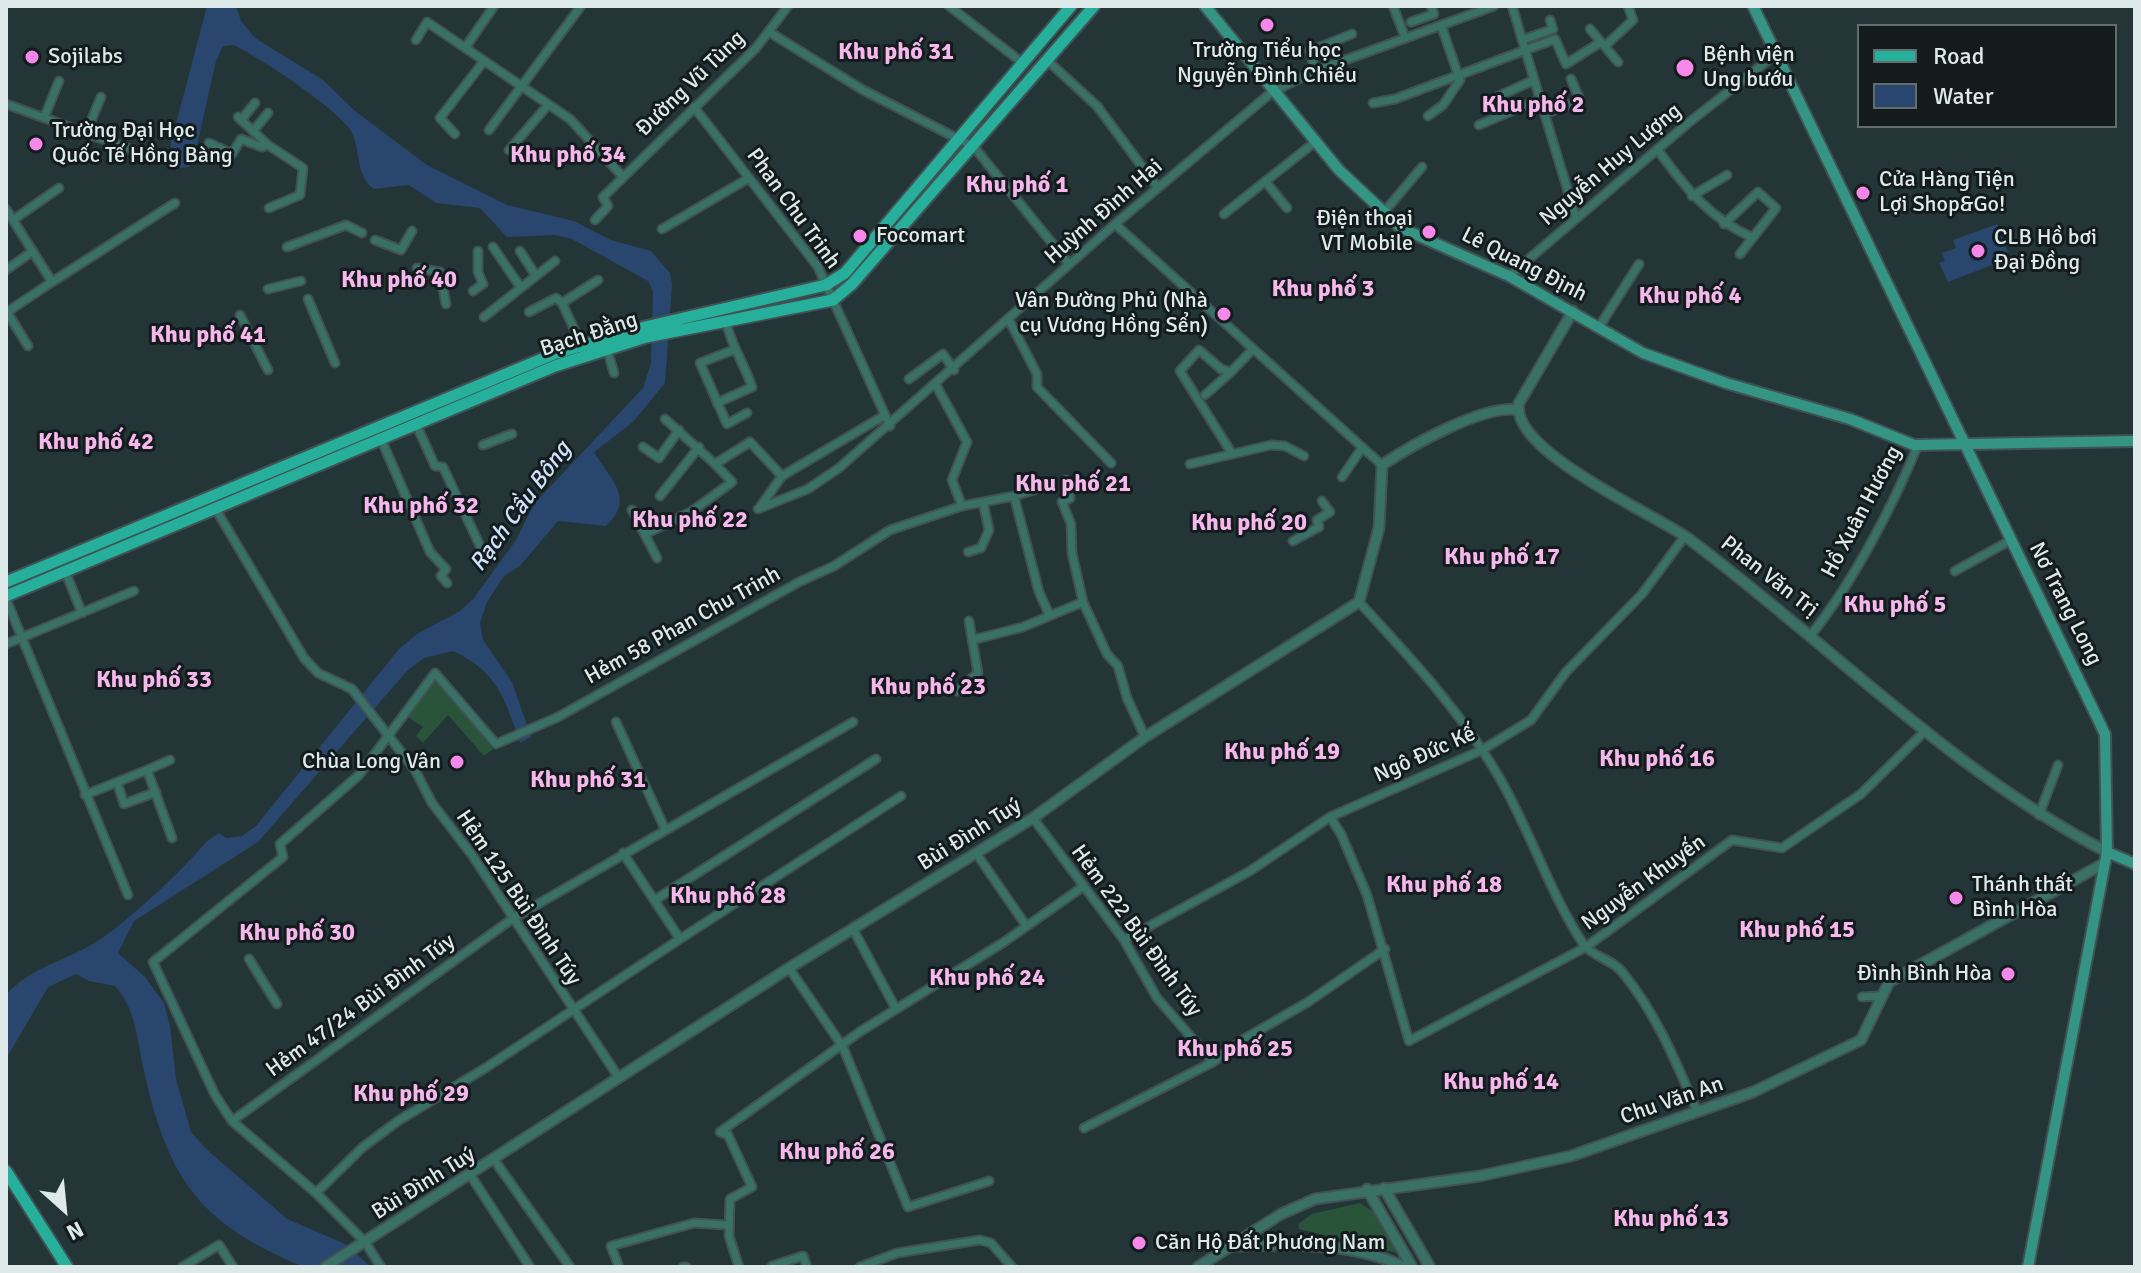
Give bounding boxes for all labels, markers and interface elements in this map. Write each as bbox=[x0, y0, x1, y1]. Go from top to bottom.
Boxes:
marker: Trường Tiểu học Nguyễn Đình Chiểu bbox=[1258, 16, 1276, 34]
legend bbox=[1857, 24, 2117, 128]
street label: Đường Vũ Tùng bbox=[631, 26, 751, 142]
place label: Trường Tiểu học Nguyễn Đình Chiểu bbox=[1177, 38, 1357, 90]
district label: Khu phố 31 bbox=[838, 39, 954, 67]
text: Road bbox=[1933, 41, 1984, 71]
place label: Bệnh viện Ung bướu bbox=[1703, 42, 1795, 94]
place label: Sojilabs bbox=[48, 44, 123, 70]
marker: Sojilabs bbox=[23, 48, 41, 66]
marker: Bệnh viện Ung bướu bbox=[1674, 57, 1696, 79]
text: Water bbox=[1933, 81, 1993, 111]
district label: Khu phố 2 bbox=[1481, 92, 1585, 120]
street label: Nguyễn Huy Lượng bbox=[1535, 98, 1687, 232]
place label: Trường Đại Học Quốc Tế Hồng Bàng bbox=[52, 118, 233, 170]
marker: Trường Đại Học Quốc Tế Hồng Bàng bbox=[27, 135, 45, 153]
district label: Khu phố 34 bbox=[510, 142, 626, 170]
street label: Phan Chu Trinh bbox=[740, 143, 846, 275]
street label: Huỳnh Đình Hai bbox=[1040, 154, 1168, 270]
place label: Cửa Hàng Tiện Lợi Shop&Go! bbox=[1879, 167, 2015, 218]
district label: Khu phố 1 bbox=[965, 172, 1069, 200]
marker: Cửa Hàng Tiện Lợi Shop&Go! bbox=[1854, 184, 1872, 202]
place label: Điện thoại VT Mobile bbox=[1316, 206, 1413, 258]
street label: Lê Quang Định bbox=[1457, 222, 1591, 308]
place label: Focomart bbox=[876, 223, 965, 249]
marker: Điện thoại VT Mobile bbox=[1420, 223, 1438, 241]
place label: CLB Hồ bơi Đại Đồng bbox=[1994, 225, 2097, 276]
marker: Focomart bbox=[851, 227, 869, 245]
marker: CLB Hồ bơi Đại Đồng bbox=[1969, 242, 1987, 260]
district label: Khu phố 40 bbox=[341, 267, 457, 295]
district label: Khu phố 3 bbox=[1271, 276, 1375, 304]
district label: Khu phố 4 bbox=[1638, 283, 1742, 311]
place label: Vân Đường Phủ (Nhà cụ Vương Hồng Sển) bbox=[1015, 288, 1208, 340]
marker: Vân Đường Phủ (Nhà cụ Vương Hồng Sển) bbox=[1215, 305, 1233, 323]
street label: Bạch Đằng bbox=[537, 307, 641, 363]
district label: Khu phố 41 bbox=[150, 322, 266, 350]
district label: Khu phố 42 bbox=[38, 429, 154, 457]
water label: Rạch Cầu Bông bbox=[464, 436, 578, 578]
street label: Hồ Xuân Hương bbox=[1816, 442, 1908, 582]
district label: Khu phố 21 bbox=[1015, 471, 1131, 499]
district label: Khu phố 32 bbox=[363, 493, 479, 521]
district label: Khu phố 22 bbox=[632, 507, 748, 535]
district label: Khu phố 20 bbox=[1191, 510, 1307, 538]
street label: Phan Văn Trị bbox=[1715, 531, 1823, 623]
street label: Nơ Trang Long bbox=[2023, 538, 2107, 670]
district label: Khu phố 17 bbox=[1444, 544, 1560, 572]
street label: Hẻm 58 Phan Chu Trinh bbox=[581, 561, 785, 691]
district label: Khu phố 5 bbox=[1843, 592, 1947, 620]
district label: Khu phố 33 bbox=[96, 667, 212, 695]
district label: Khu phố 23 bbox=[870, 674, 986, 702]
street label: Ngô Đức Kế bbox=[1370, 721, 1480, 789]
district label: Khu phố 19 bbox=[1224, 739, 1340, 767]
district label: Khu phố 16 bbox=[1599, 746, 1715, 774]
place label: Chùa Long Vân bbox=[302, 749, 441, 775]
marker: Chùa Long Vân bbox=[448, 753, 466, 771]
district label: Khu phố 31 bbox=[530, 767, 646, 795]
street label: Bùi Đình Tuý bbox=[913, 793, 1027, 877]
street label: Hẻm 125 Bùi Đình Túy bbox=[450, 805, 586, 991]
street label: Nguyễn Khuyến bbox=[1577, 829, 1711, 937]
street label: Hẻm 222 Bùi Đình Túy bbox=[1065, 840, 1207, 1022]
district label: Khu phố 18 bbox=[1386, 872, 1502, 900]
place label: Thánh thất Bình Hòa bbox=[1972, 872, 2073, 924]
district label: Khu phố 28 bbox=[670, 883, 786, 911]
marker: Thánh thất Bình Hòa bbox=[1947, 889, 1965, 907]
district label: Khu phố 15 bbox=[1739, 917, 1855, 945]
district label: Khu phố 30 bbox=[239, 920, 355, 948]
street label: Hẻm 47/24 Bùi Đình Túy bbox=[261, 929, 461, 1083]
place label: Đình Bình Hòa bbox=[1857, 961, 1992, 987]
district label: Khu phố 24 bbox=[929, 965, 1045, 993]
marker: Đình Bình Hòa bbox=[1999, 965, 2017, 983]
district label: Khu phố 25 bbox=[1177, 1036, 1293, 1064]
district label: Khu phố 14 bbox=[1443, 1069, 1559, 1097]
street label: Chu Văn An bbox=[1617, 1071, 1727, 1131]
district label: Khu phố 29 bbox=[353, 1081, 469, 1109]
district label: Khu phố 26 bbox=[779, 1139, 895, 1167]
street label: Bùi Đình Tuý bbox=[367, 1142, 481, 1226]
north arrow bbox=[24, 1169, 104, 1249]
district label: Khu phố 13 bbox=[1613, 1206, 1729, 1234]
text: N bbox=[62, 1215, 88, 1246]
place label: Căn Hộ Đất Phương Nam bbox=[1155, 1230, 1385, 1256]
marker: Căn Hộ Đất Phương Nam bbox=[1130, 1234, 1148, 1252]

